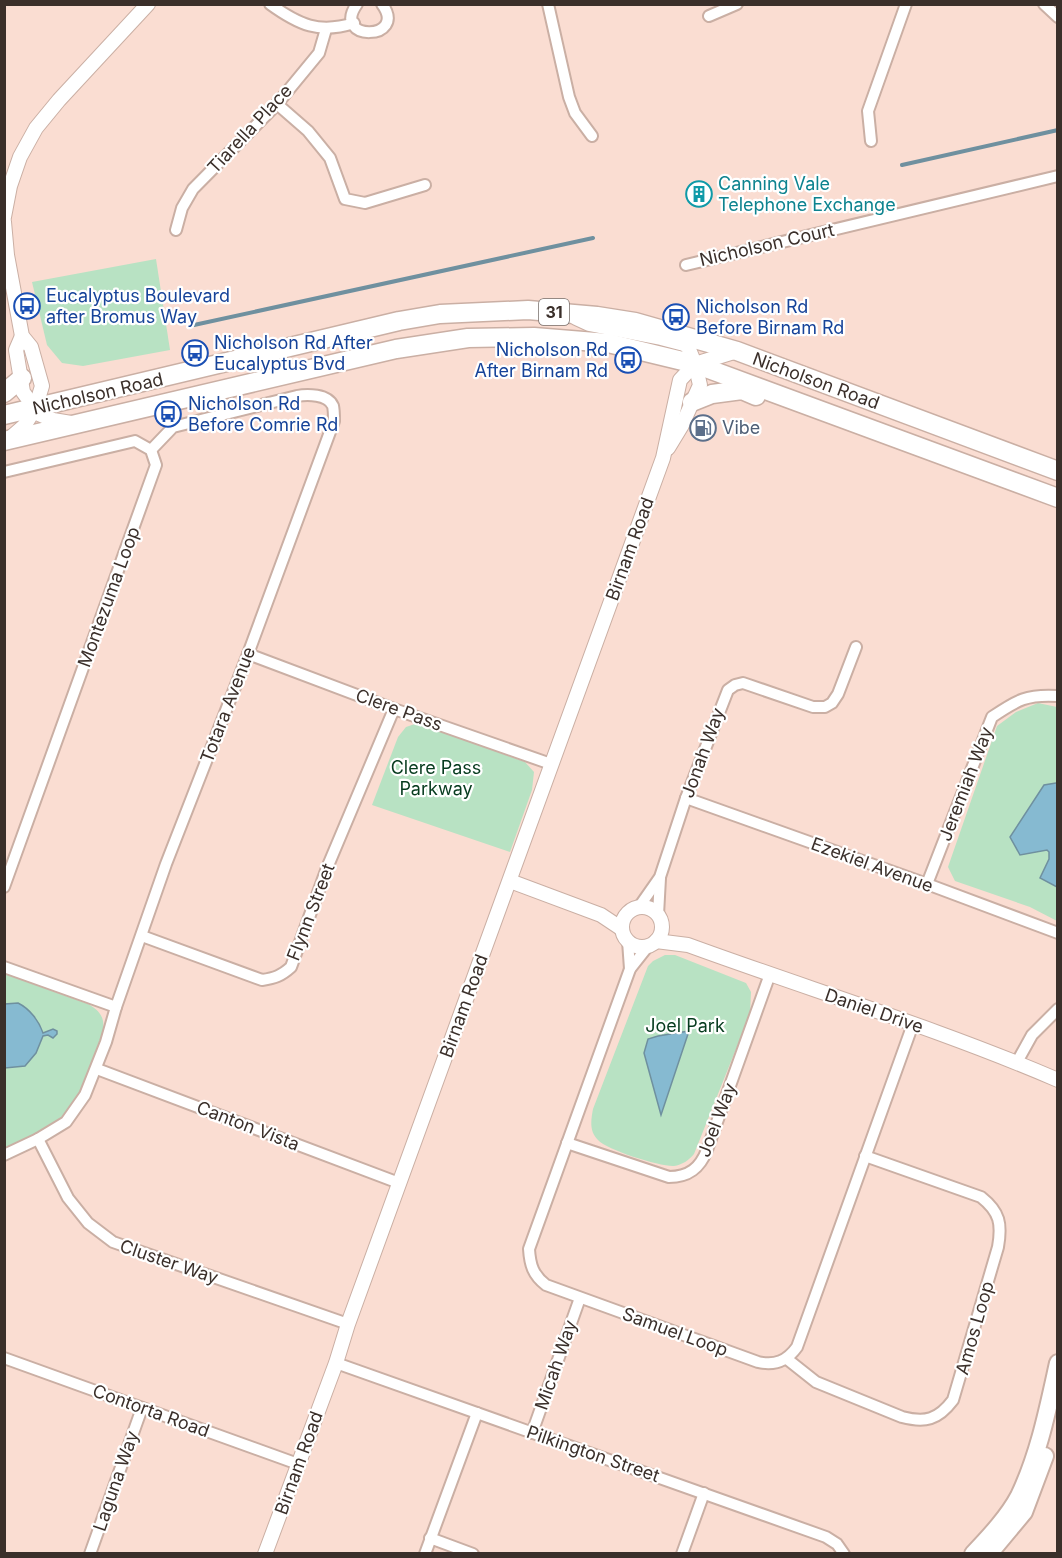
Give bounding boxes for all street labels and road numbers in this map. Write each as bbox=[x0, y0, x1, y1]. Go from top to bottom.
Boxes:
street label: Tiarella Place bbox=[203, 80, 296, 177]
street label: Nicholson Court bbox=[698, 219, 836, 270]
road number: 31 bbox=[539, 299, 569, 325]
street label: Nicholson Road bbox=[750, 348, 882, 413]
street label: Nicholson Road bbox=[31, 368, 165, 419]
street label: Birnam Road bbox=[601, 494, 658, 603]
street label: Montezuma Loop bbox=[73, 524, 144, 670]
street label: Totara Avenue bbox=[196, 644, 259, 766]
street label: Clere Pass bbox=[353, 684, 445, 735]
street label: Jonah Way bbox=[677, 705, 729, 801]
street label: Jeremiah Way bbox=[934, 724, 997, 844]
street label: Ezekiel Avenue bbox=[808, 833, 936, 896]
street label: Flynn Street bbox=[282, 860, 339, 963]
street label: Birnam Road bbox=[435, 951, 492, 1060]
street label: Daniel Drive bbox=[822, 984, 926, 1037]
street label: Joel Way bbox=[693, 1080, 740, 1160]
street label: Canton Vista bbox=[194, 1096, 303, 1155]
street label: Cluster Way bbox=[117, 1235, 221, 1288]
street label: Amos Loop bbox=[951, 1279, 998, 1377]
street label: Samuel Loop bbox=[620, 1303, 731, 1360]
street label: Micah Way bbox=[530, 1317, 581, 1413]
street label: Contorta Road bbox=[90, 1380, 212, 1441]
street label: Birnam Road bbox=[270, 1408, 327, 1517]
street label: Pilkington Street bbox=[524, 1421, 662, 1486]
street label: Laguna Way bbox=[89, 1428, 142, 1534]

